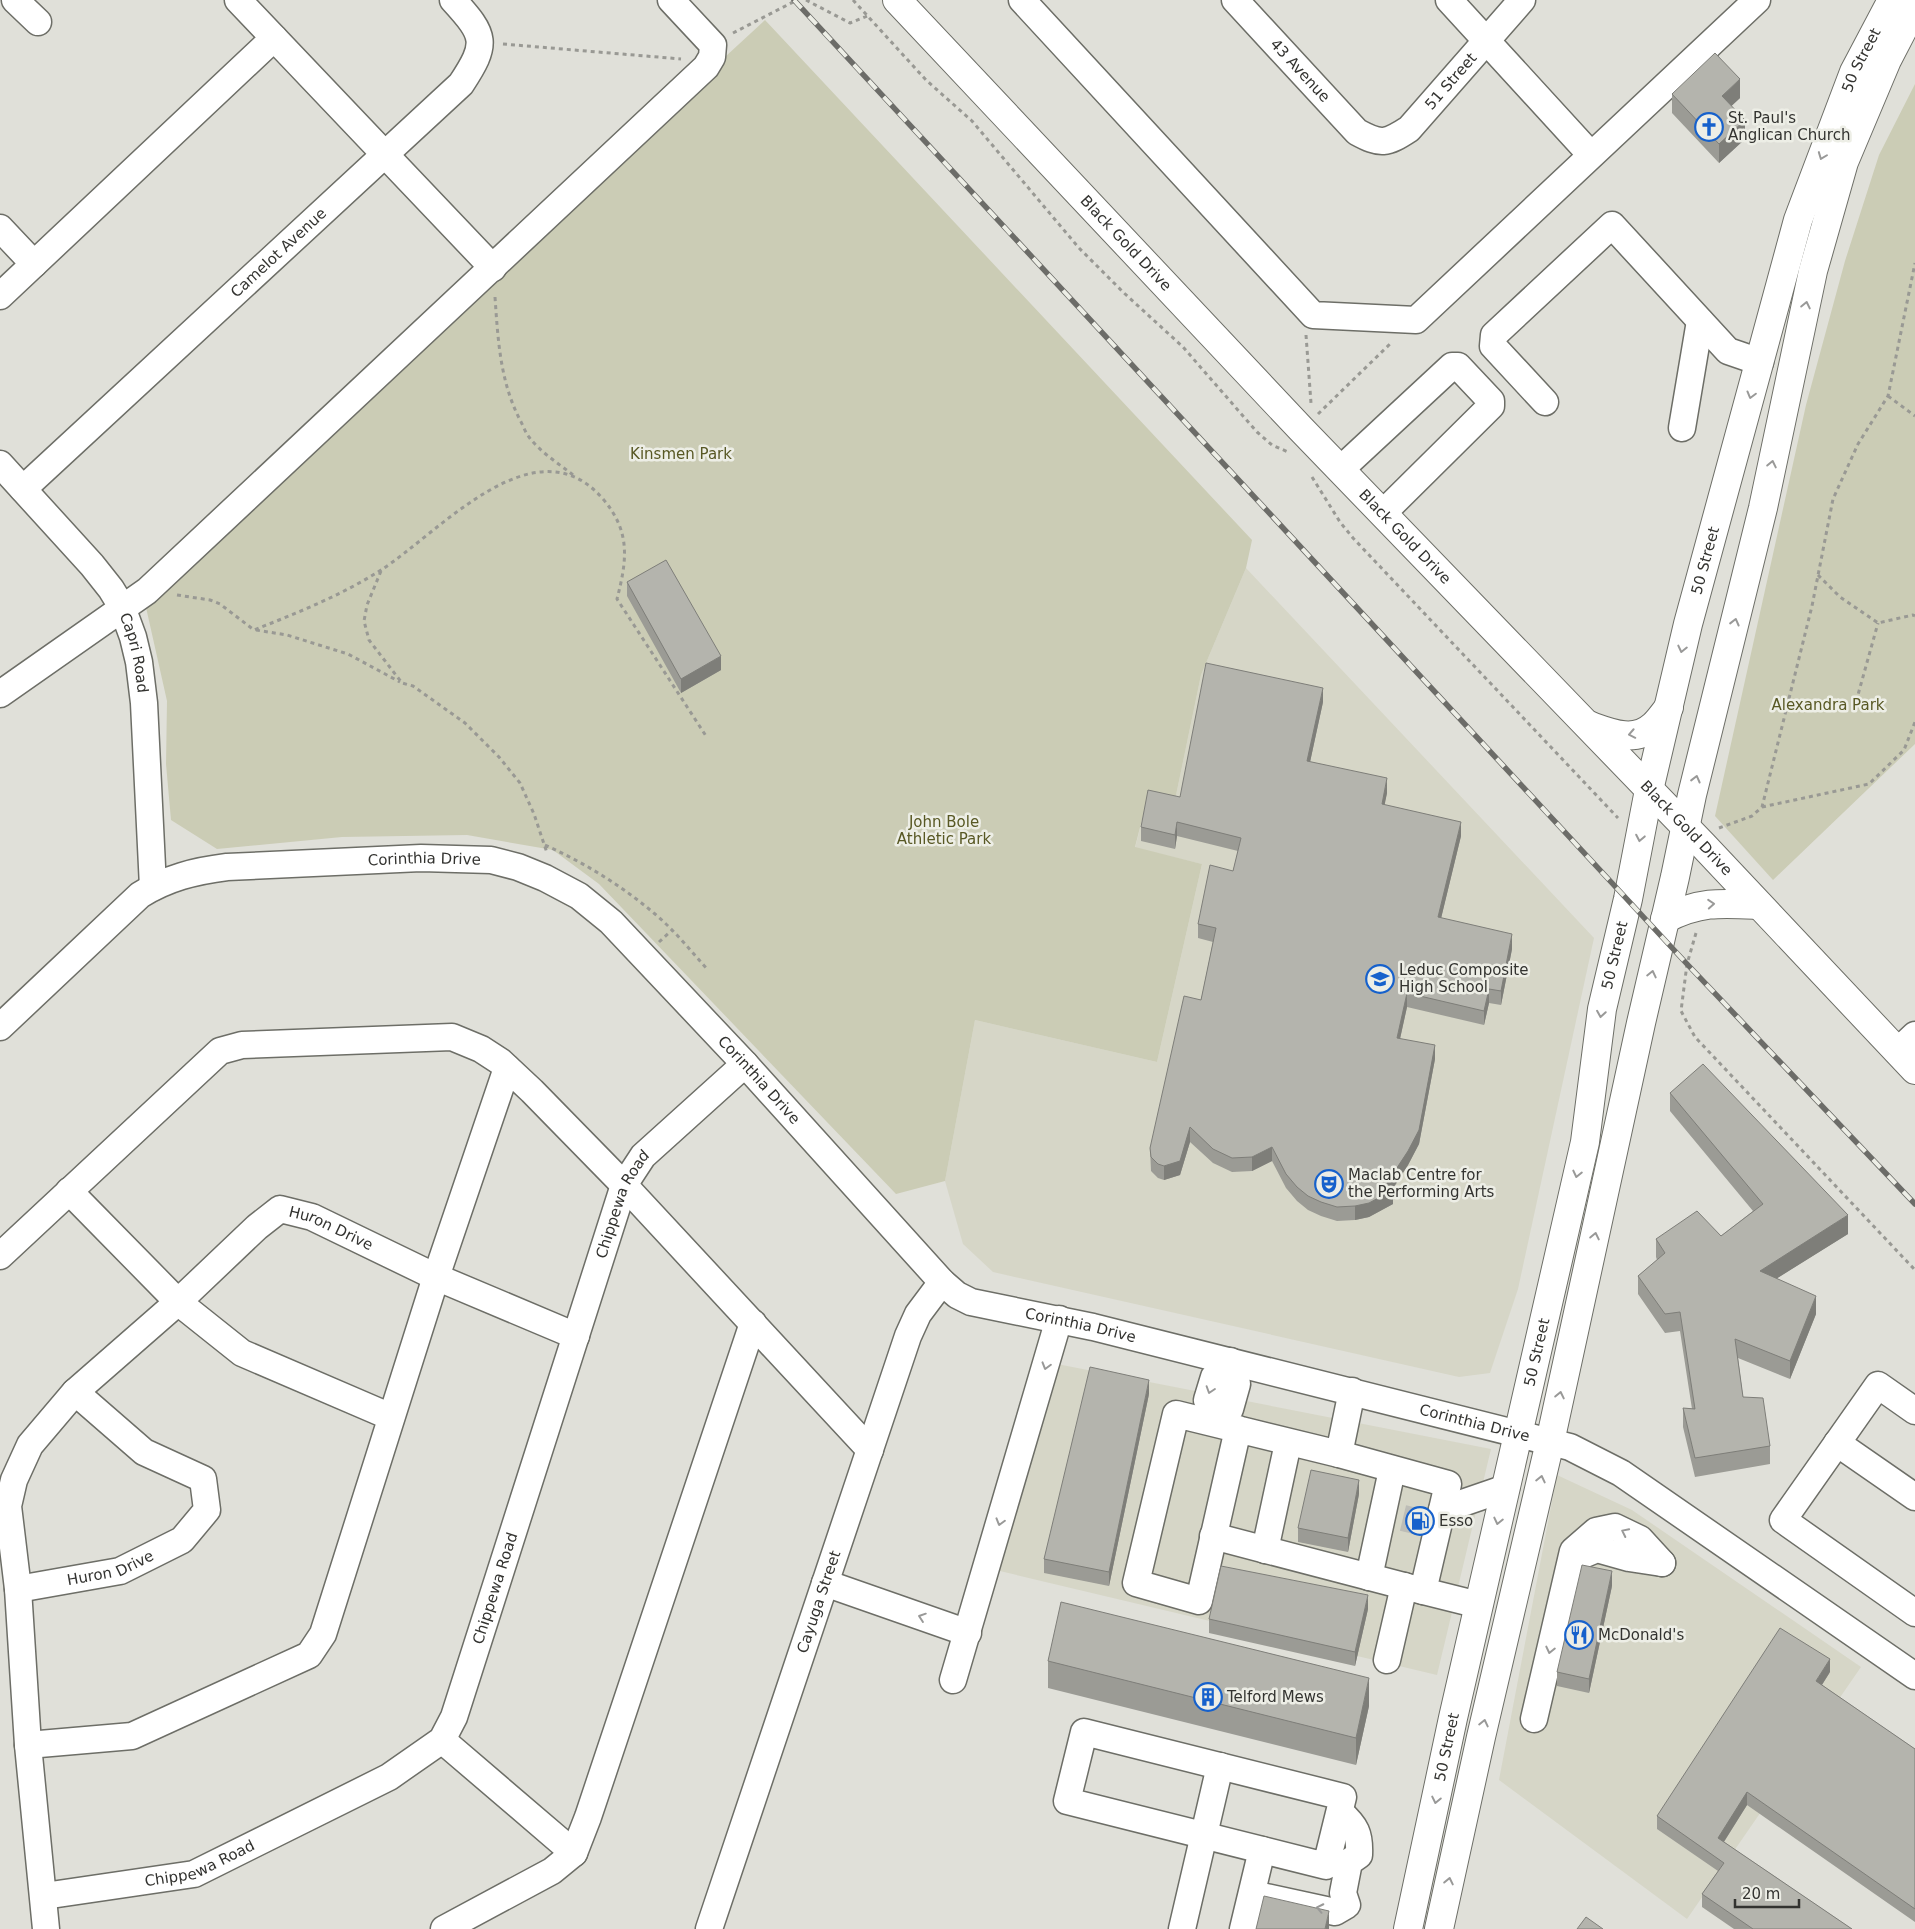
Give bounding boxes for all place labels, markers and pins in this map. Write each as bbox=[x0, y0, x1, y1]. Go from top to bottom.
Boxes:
place label: St. Paul's Anglican Church bbox=[1728, 109, 1850, 144]
church icon: St. Paul's Anglican Church bbox=[1694, 112, 1724, 142]
place label: Leduc Composite High School bbox=[1399, 961, 1528, 996]
school or university icon: Leduc Composite High School bbox=[1365, 964, 1395, 994]
place label: Maclab Centre for the Performing Arts bbox=[1348, 1166, 1495, 1201]
theatre icon: Maclab Centre for the Performing Arts bbox=[1314, 1169, 1344, 1199]
fuel station icon: Esso bbox=[1405, 1506, 1435, 1536]
place label: Esso bbox=[1439, 1512, 1473, 1530]
restaurant icon: McDonald's bbox=[1564, 1620, 1594, 1650]
place label: McDonald's bbox=[1598, 1626, 1684, 1644]
building icon: Telford Mews bbox=[1193, 1682, 1223, 1712]
place label: Telford Mews bbox=[1226, 1688, 1324, 1706]

